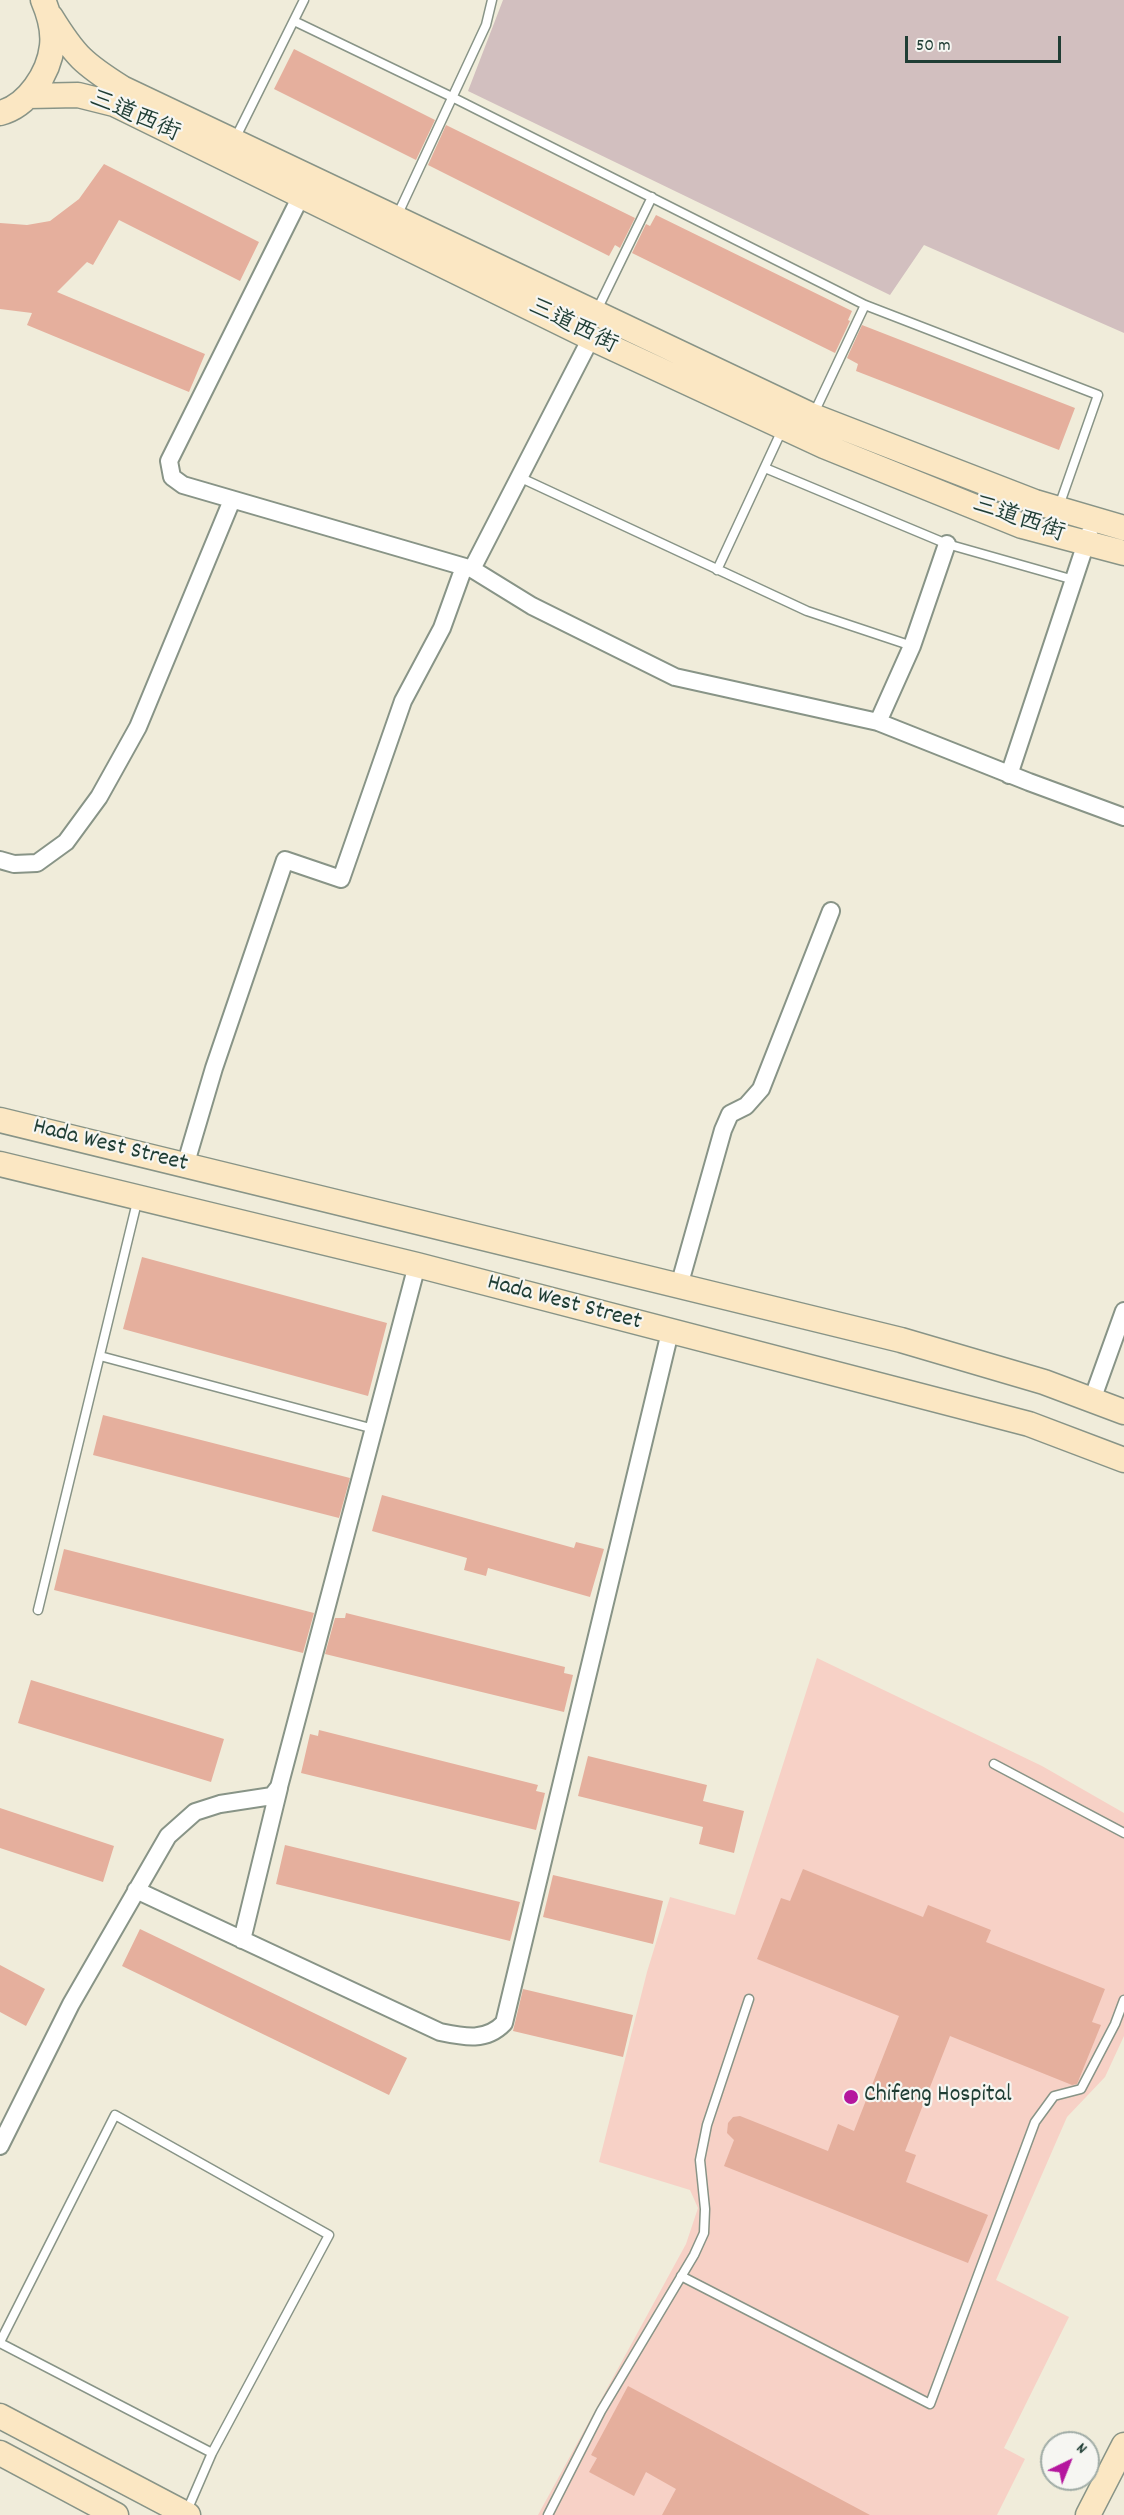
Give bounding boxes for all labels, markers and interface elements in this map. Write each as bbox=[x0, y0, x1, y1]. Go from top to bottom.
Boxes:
scale bar bbox=[908, 24, 1064, 62]
text: 50 m bbox=[916, 34, 951, 59]
street label: 三道西街 bbox=[84, 86, 184, 150]
street label: 三道西街 bbox=[523, 294, 621, 362]
street label: 三道西街 bbox=[968, 492, 1068, 550]
street label: Hada West Street bbox=[30, 1114, 190, 1180]
street label: Hada West Street bbox=[484, 1270, 644, 1338]
place label: Chifeng Hospital bbox=[864, 2083, 1012, 2111]
marker: Chifeng Hospital bbox=[842, 2088, 860, 2106]
north arrow bbox=[1040, 2431, 1100, 2491]
text: N bbox=[1071, 2438, 1092, 2460]

